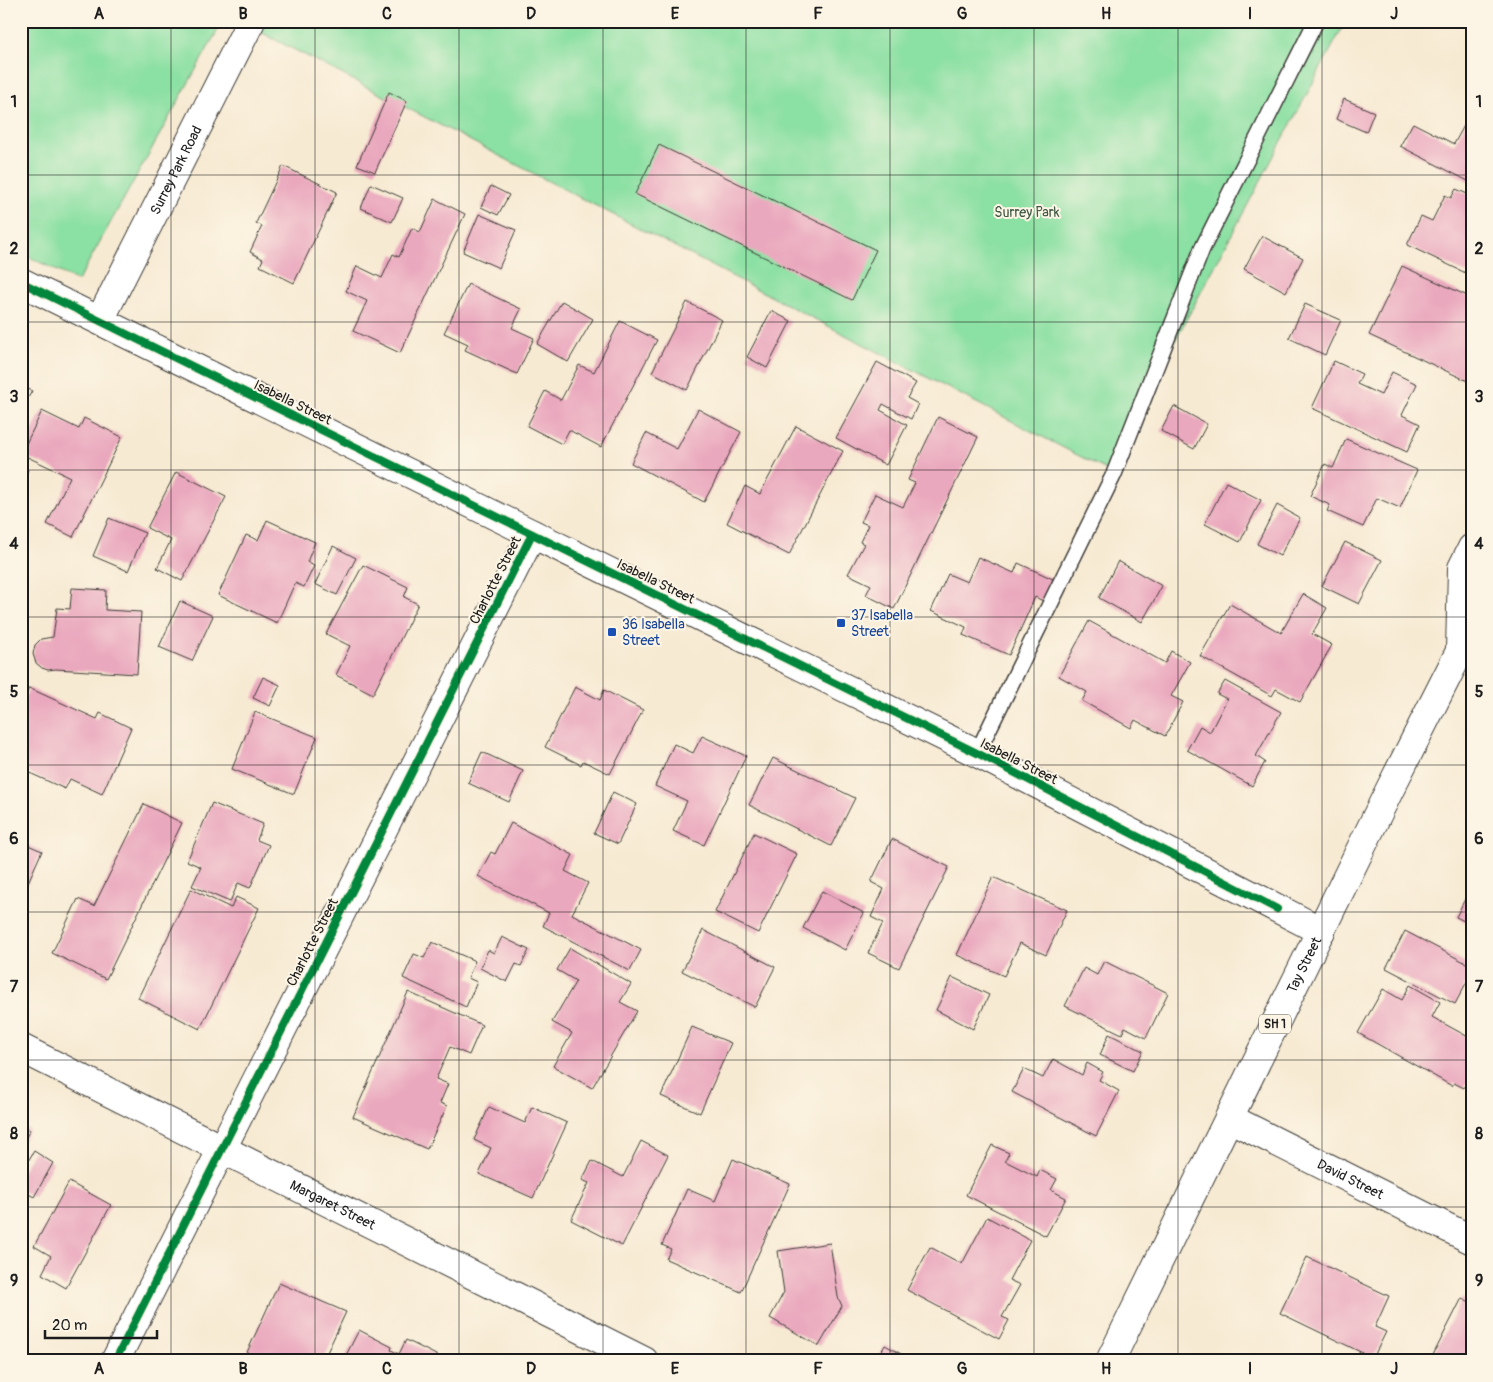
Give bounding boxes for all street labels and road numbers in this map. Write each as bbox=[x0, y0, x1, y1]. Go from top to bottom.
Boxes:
street label: Surrey Park Road bbox=[147, 123, 206, 218]
street label: Isabella Street bbox=[251, 376, 335, 429]
street label: Charlotte Street bbox=[466, 533, 525, 627]
street label: Isabella Street bbox=[614, 555, 698, 608]
street label: Isabella Street bbox=[977, 735, 1061, 788]
street label: Charlotte Street bbox=[283, 895, 342, 989]
street label: Tay Street bbox=[1283, 934, 1325, 996]
road number: SH 1 bbox=[1259, 1014, 1291, 1034]
street label: David Street bbox=[1314, 1156, 1387, 1203]
street label: Margaret Street bbox=[287, 1177, 379, 1234]

